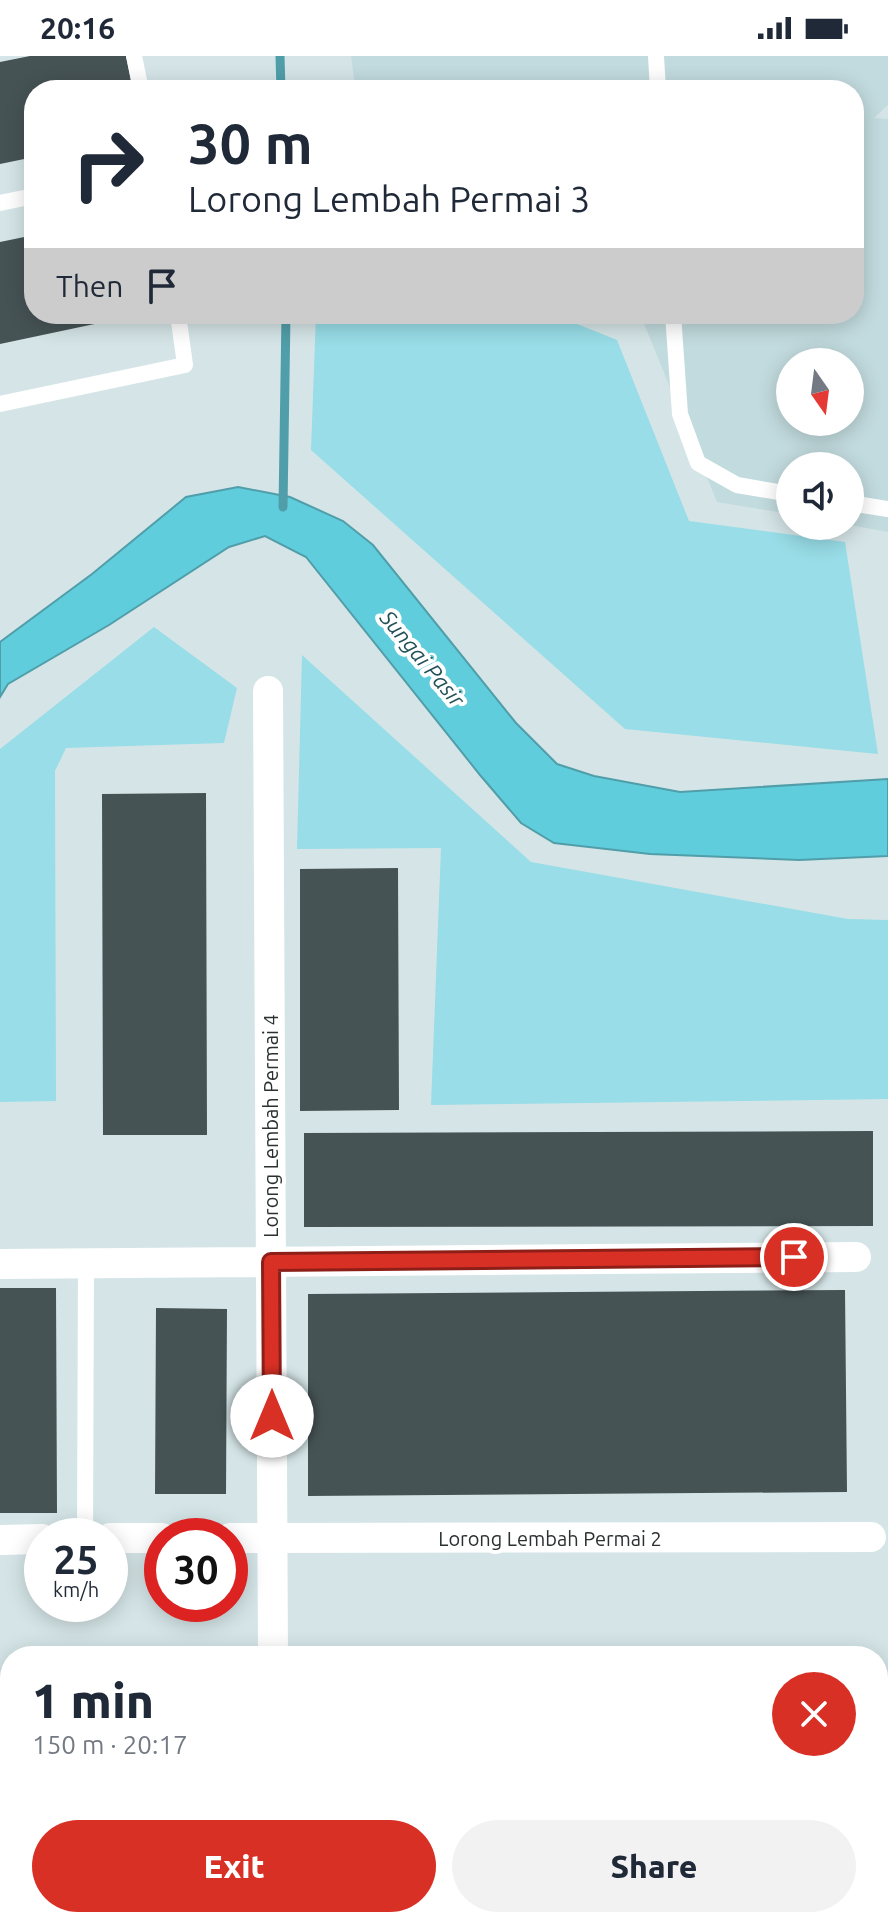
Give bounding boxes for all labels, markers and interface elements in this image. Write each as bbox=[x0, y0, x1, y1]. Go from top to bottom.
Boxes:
text: 20:16 bbox=[40, 11, 115, 45]
icon: right bbox=[56, 112, 160, 216]
text: 30 m bbox=[188, 112, 313, 175]
text: Lorong Lembah Permai 3 bbox=[188, 178, 590, 219]
icon: arrive bbox=[140, 264, 184, 308]
text: Then bbox=[56, 269, 124, 303]
north arrow bbox=[776, 348, 864, 436]
map controls bbox=[776, 348, 864, 540]
button: sound bbox=[776, 452, 864, 540]
water label: Sungai Pasir bbox=[375, 604, 471, 711]
street label: Lorong Lembah Permai 4 bbox=[259, 1014, 282, 1238]
pin bbox=[760, 1223, 828, 1291]
icon: arrive bbox=[772, 1235, 816, 1279]
position arrow bbox=[230, 1374, 314, 1458]
speed limit sign: 30 bbox=[144, 1518, 248, 1622]
street label: Lorong Lembah Permai 2 bbox=[438, 1527, 662, 1550]
text: 25 bbox=[53, 1537, 99, 1582]
text: km/h bbox=[53, 1578, 99, 1601]
button: close bbox=[772, 1672, 856, 1756]
text: 1 min bbox=[32, 1673, 154, 1727]
text: 150 m · 20:17 bbox=[32, 1730, 188, 1759]
button: Exit bbox=[32, 1820, 436, 1912]
button: Share bbox=[452, 1820, 856, 1912]

